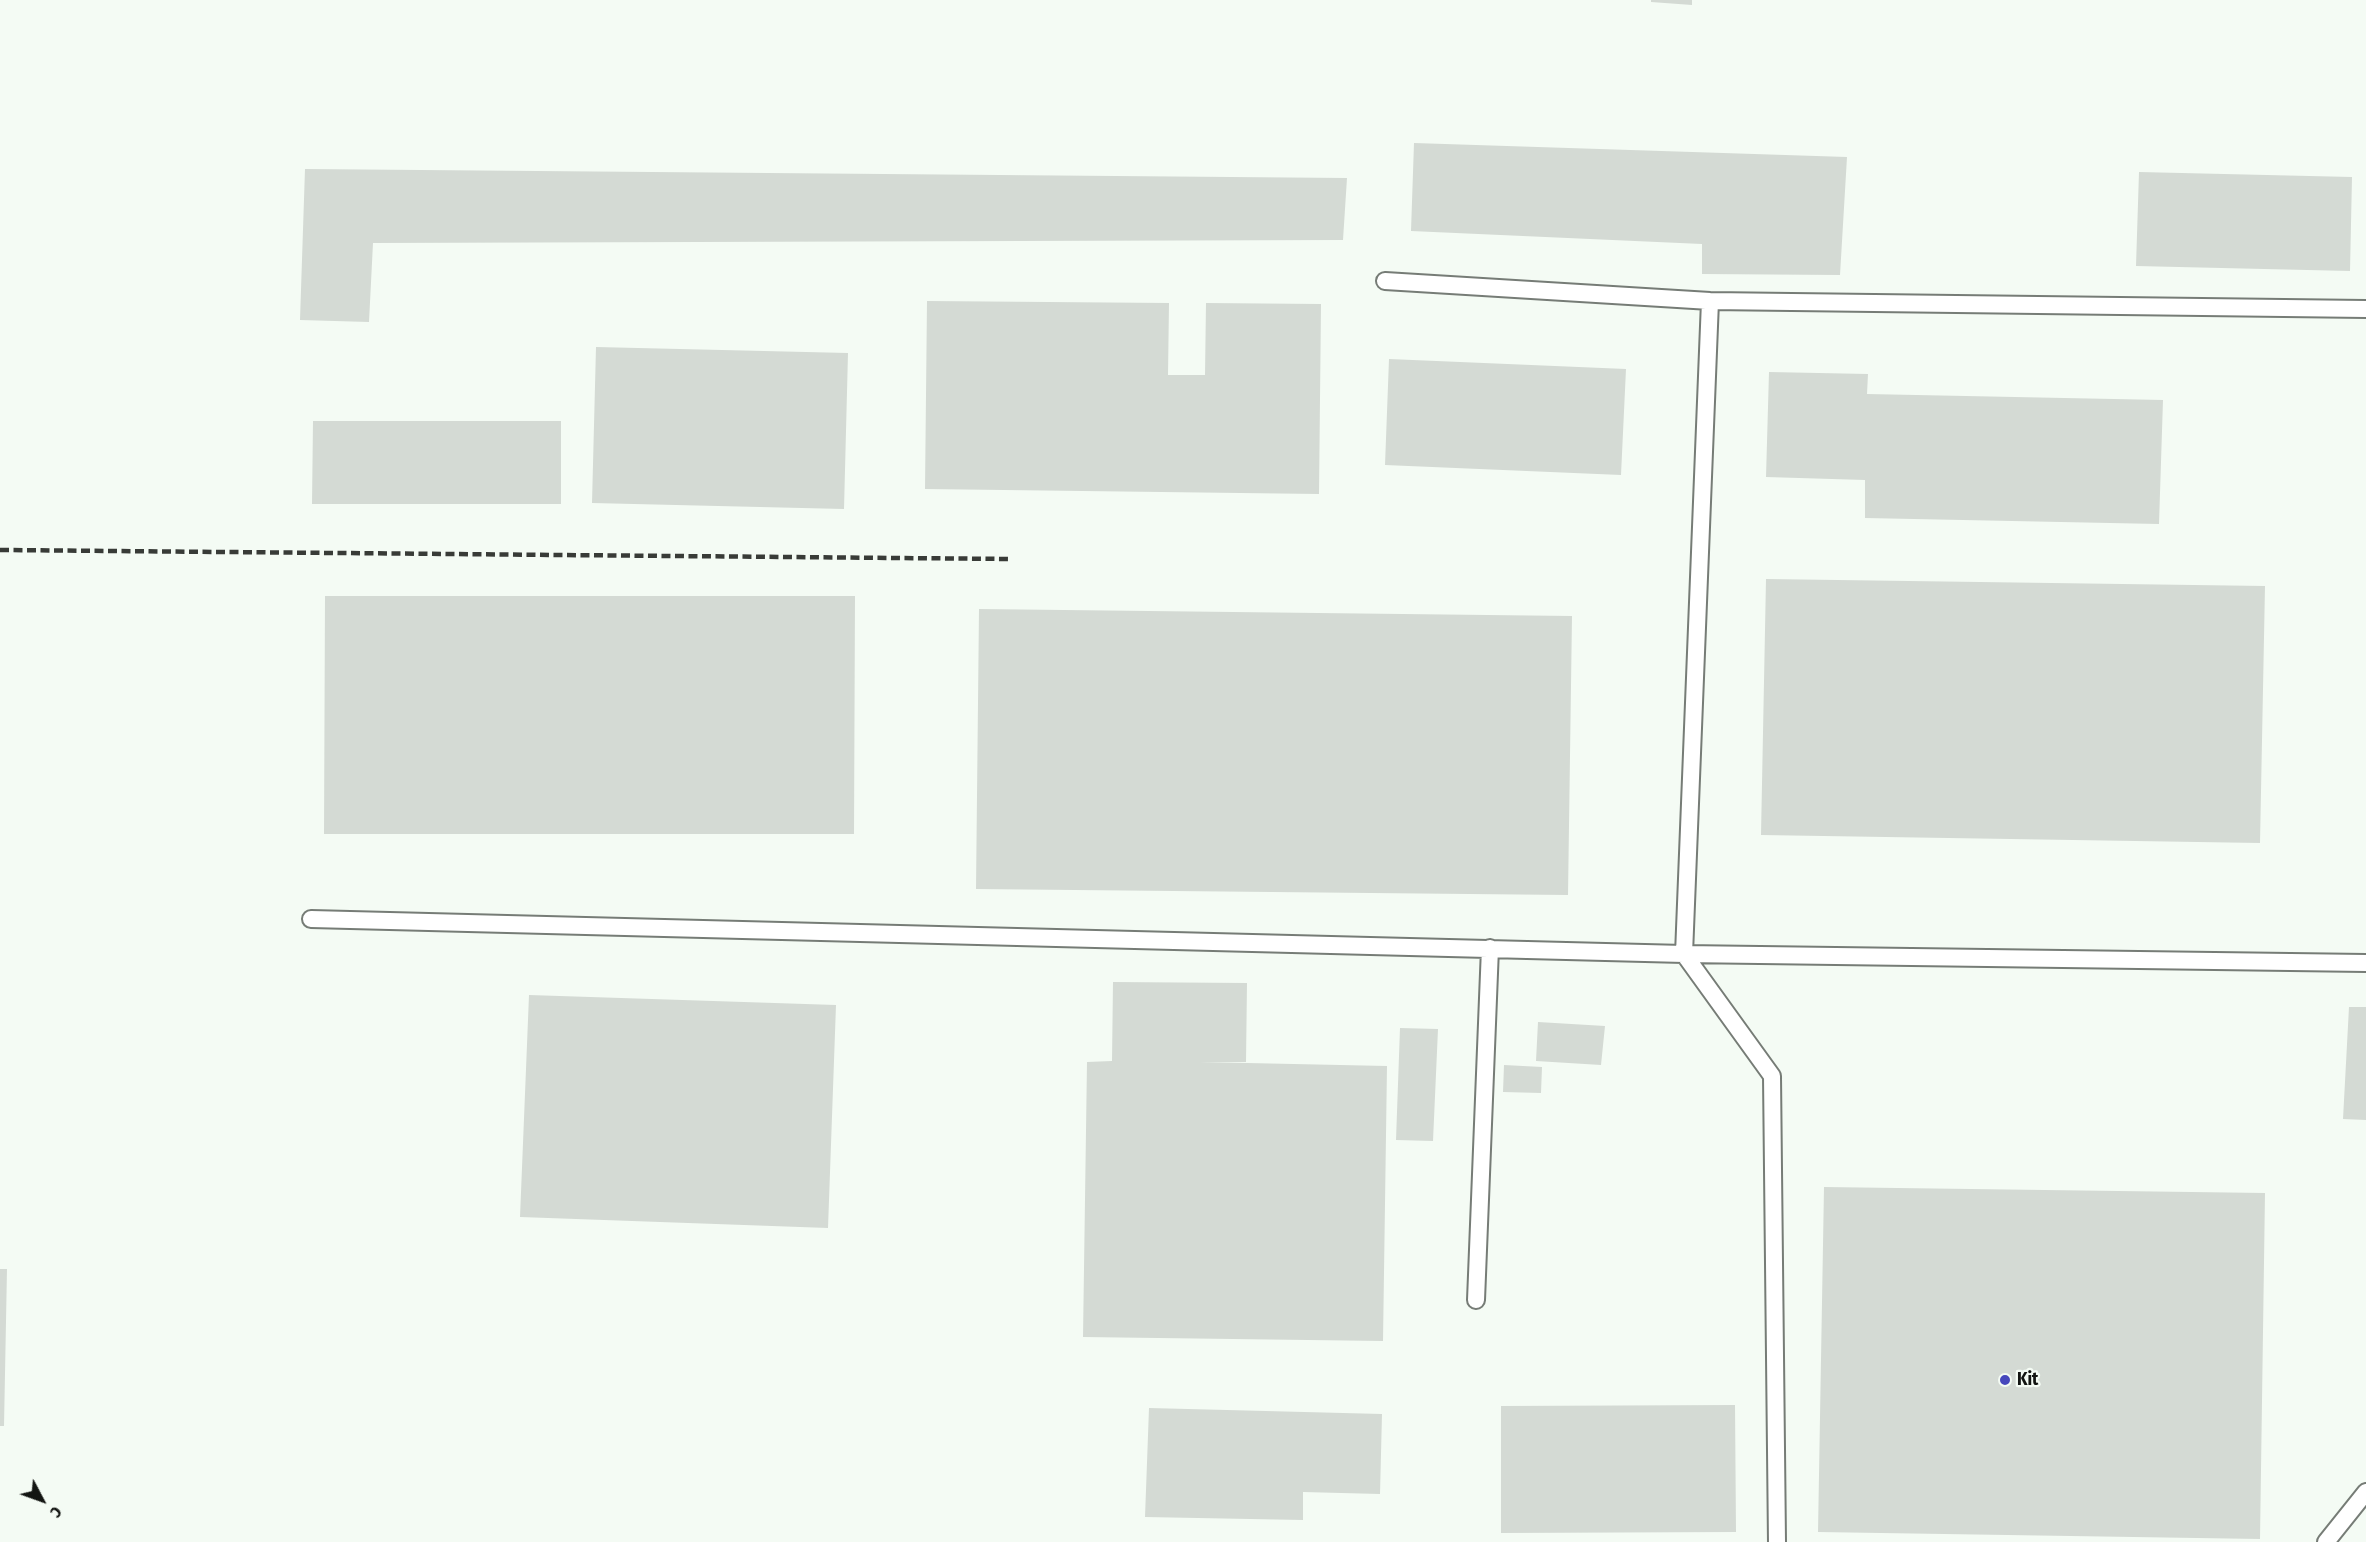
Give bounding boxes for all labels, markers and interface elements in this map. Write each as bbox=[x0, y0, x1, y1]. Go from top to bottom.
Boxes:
place label: Kit bbox=[2017, 1369, 2038, 1391]
marker: Kit bbox=[1998, 1373, 2012, 1387]
north arrow bbox=[12, 1470, 72, 1530]
text: С bbox=[46, 1503, 66, 1522]

